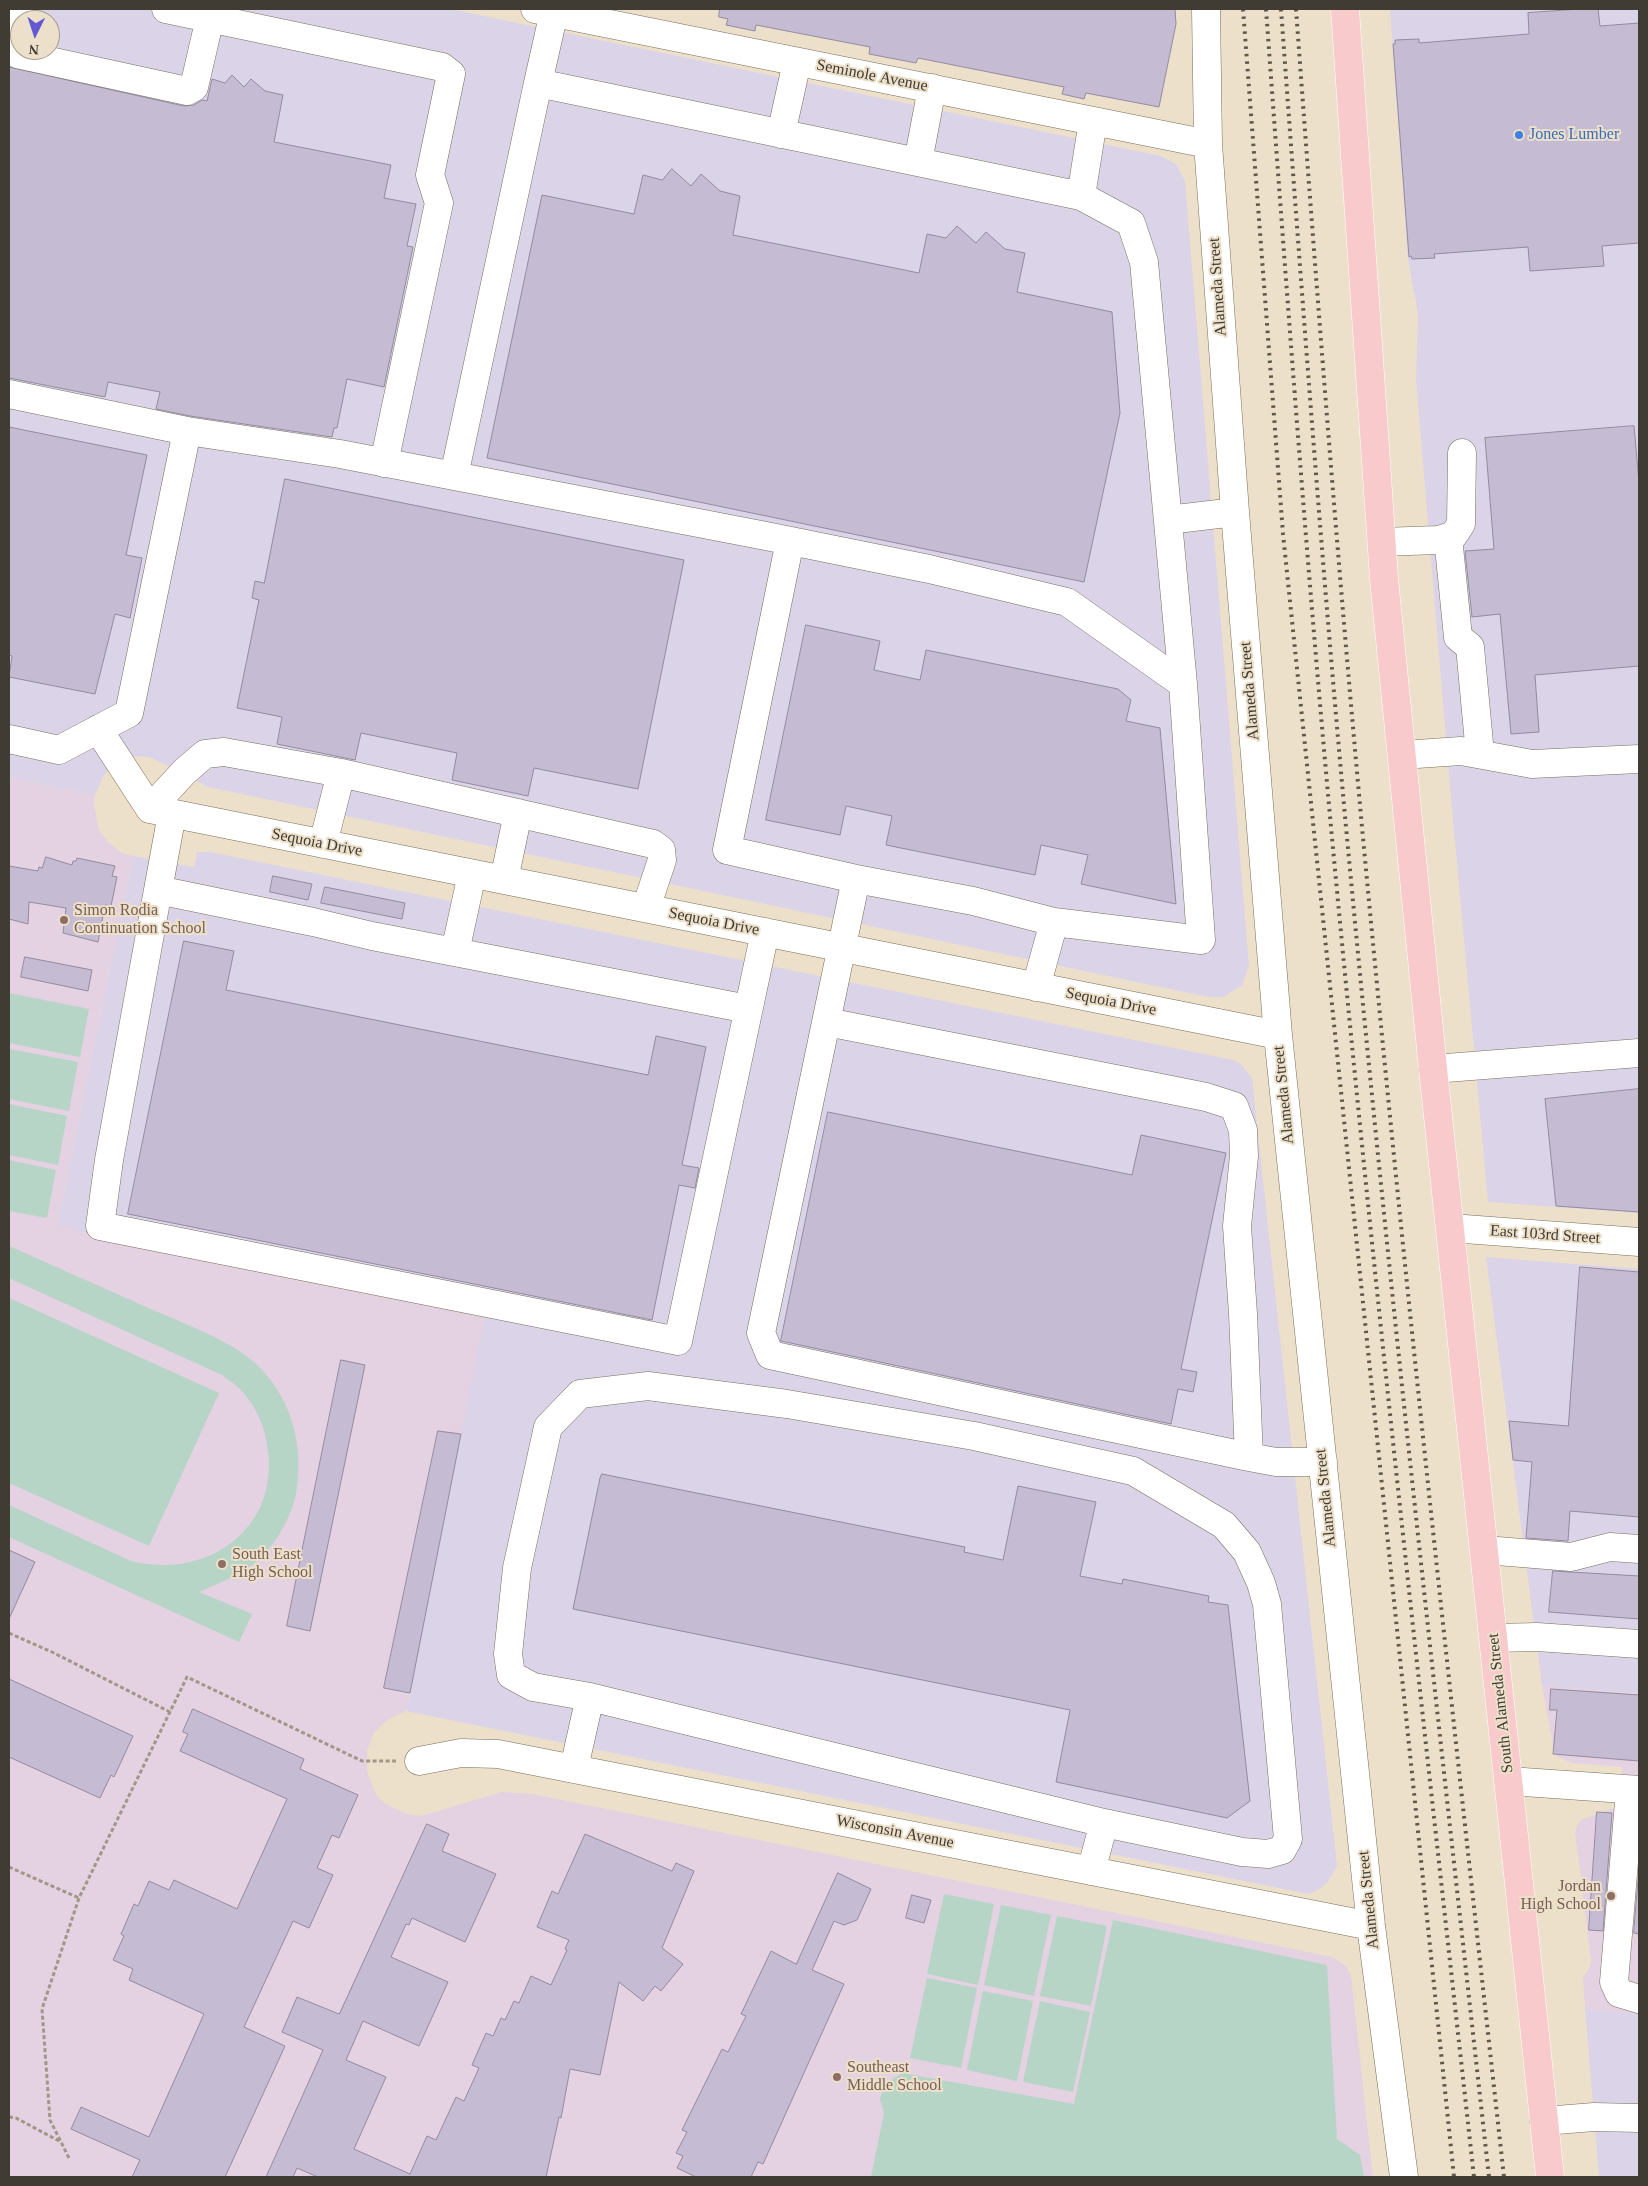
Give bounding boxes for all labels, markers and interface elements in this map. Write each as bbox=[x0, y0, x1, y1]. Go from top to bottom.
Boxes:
north arrow bbox=[10, 10, 60, 60]
text: N bbox=[28, 42, 40, 57]
street label: Seminole Avenue bbox=[815, 56, 929, 96]
place label: Jones Lumber bbox=[1529, 125, 1619, 145]
marker: Jones Lumber bbox=[1513, 129, 1525, 141]
street label: Alameda Street bbox=[1205, 237, 1231, 337]
street label: Alameda Street bbox=[1236, 641, 1264, 741]
street label: Sequoia Drive bbox=[270, 825, 364, 861]
place label: Simon Rodia Continuation School bbox=[74, 901, 206, 939]
street label: Sequoia Drive bbox=[667, 904, 761, 940]
marker: Simon Rodia Continuation School bbox=[58, 914, 70, 926]
street label: Sequoia Drive bbox=[1064, 984, 1158, 1020]
street label: Alameda Street bbox=[1269, 1045, 1299, 1145]
street label: East 103rd Street bbox=[1489, 1222, 1601, 1248]
street label: Alameda Street bbox=[1311, 1448, 1341, 1548]
place label: South East High School bbox=[232, 1545, 312, 1583]
marker: South East High School bbox=[216, 1558, 228, 1570]
street label: South Alameda Street bbox=[1484, 1632, 1518, 1774]
street label: Wisconsin Avenue bbox=[835, 1811, 955, 1853]
street label: Alameda Street bbox=[1354, 1850, 1384, 1950]
place label: Jordan High School bbox=[1521, 1877, 1601, 1915]
marker: Jordan High School bbox=[1605, 1890, 1617, 1902]
place label: Southeast Middle School bbox=[847, 2058, 942, 2096]
marker: Southeast Middle School bbox=[831, 2071, 843, 2083]

